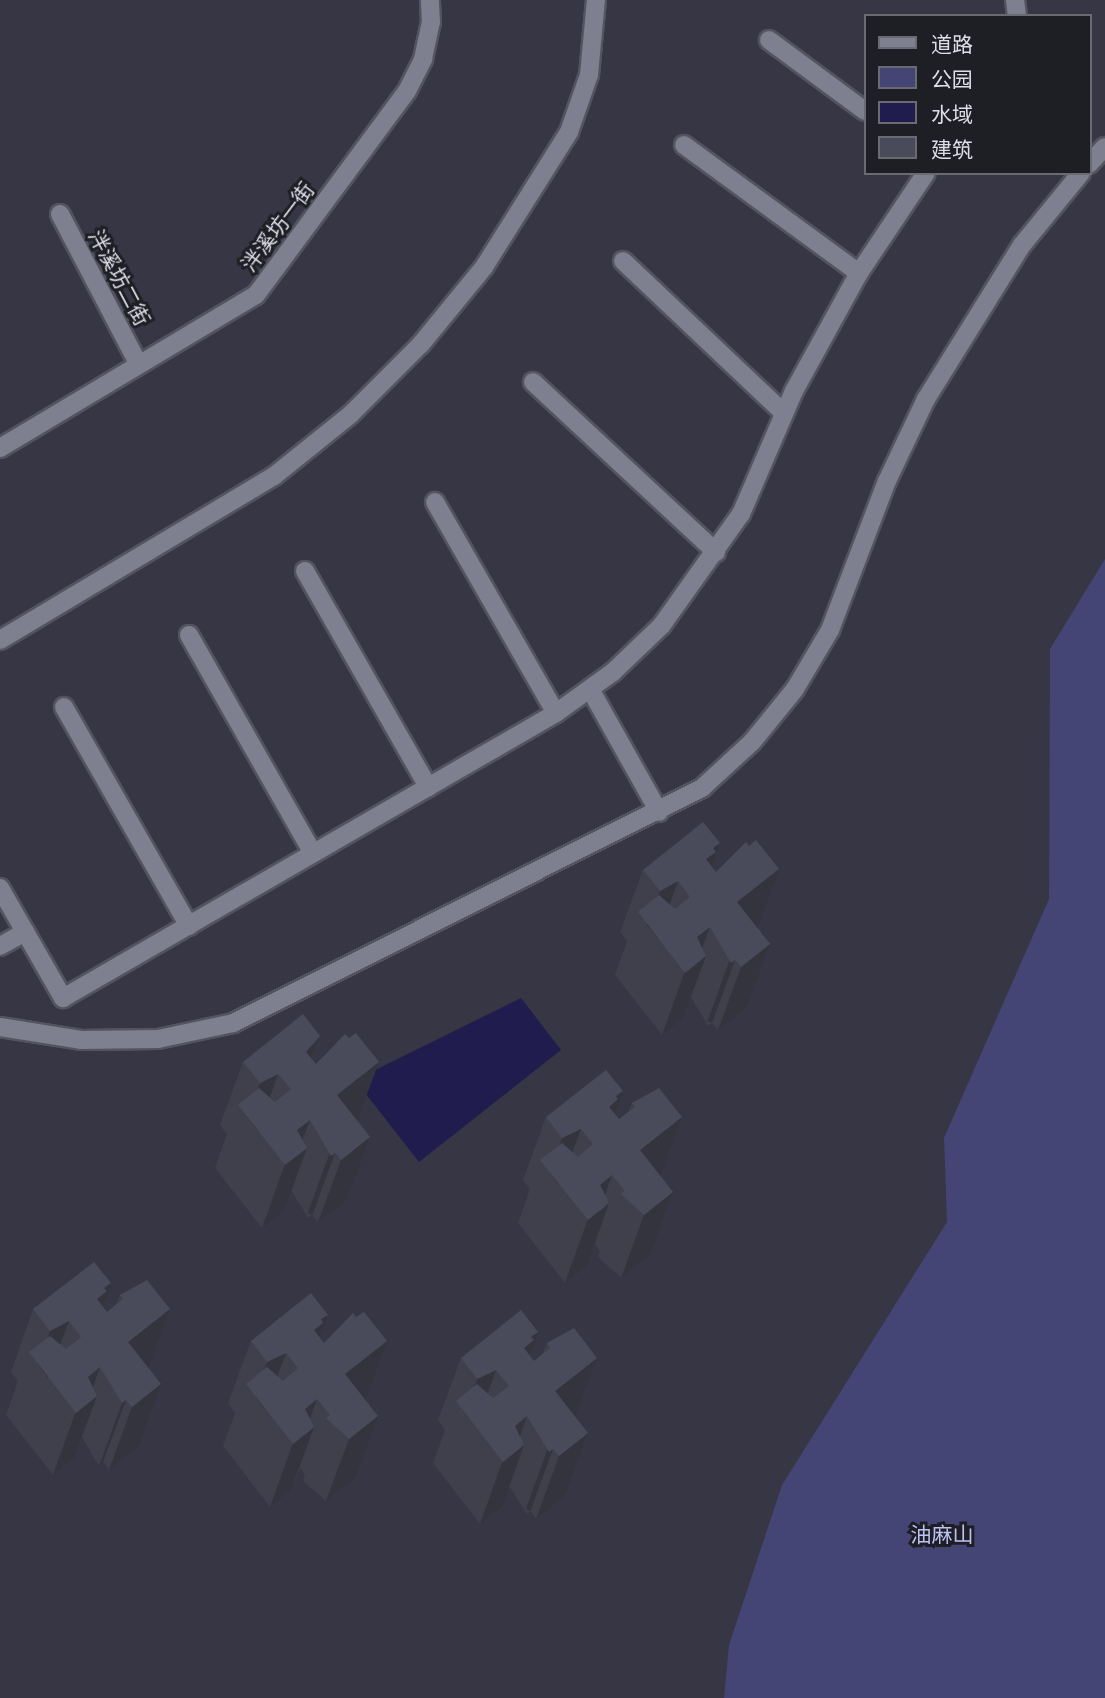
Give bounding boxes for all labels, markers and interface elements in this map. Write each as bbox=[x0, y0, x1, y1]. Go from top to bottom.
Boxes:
legend bbox=[864, 14, 1091, 175]
text: 道路 bbox=[931, 31, 973, 58]
text: 公园 bbox=[931, 66, 973, 93]
text: 水域 bbox=[931, 101, 973, 128]
text: 建筑 bbox=[931, 136, 973, 163]
street label: 泮溪坊一街 bbox=[236, 177, 320, 277]
street label: 泮溪坊二街 bbox=[83, 226, 155, 330]
park label: 油麻山 bbox=[911, 1522, 973, 1548]

